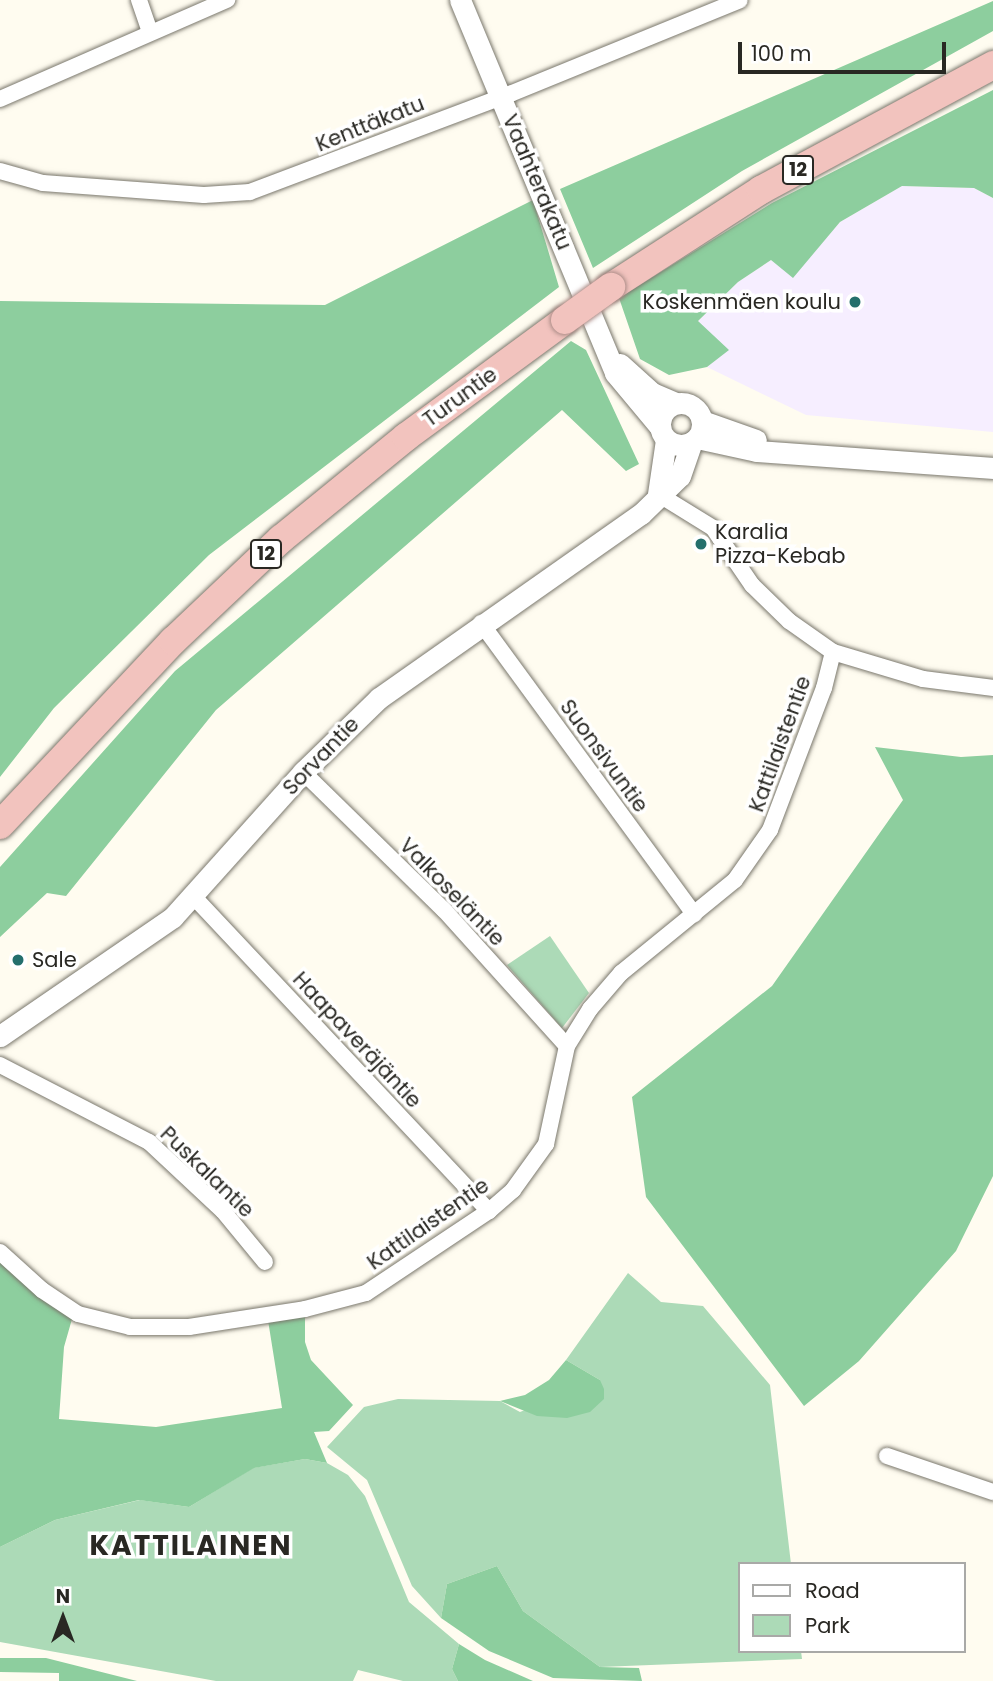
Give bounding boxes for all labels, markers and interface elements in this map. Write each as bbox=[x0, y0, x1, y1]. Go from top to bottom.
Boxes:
scale bar bbox=[741, 28, 949, 72]
text: 100 m bbox=[751, 39, 811, 68]
street label: Kenttäkatu bbox=[312, 91, 428, 157]
street label: Vaahterakatu bbox=[497, 110, 577, 254]
road number: 12 bbox=[780, 154, 816, 186]
place label: Koskenmäen koulu bbox=[643, 289, 841, 315]
marker: Koskenmäen koulu bbox=[847, 294, 863, 310]
street label: Turuntie bbox=[418, 362, 502, 432]
place label: Karalia Pizza-Kebab bbox=[715, 519, 845, 569]
marker: Karalia Pizza-Kebab bbox=[693, 536, 709, 552]
road number: 12 bbox=[248, 538, 284, 569]
street label: Kattilaistentie bbox=[744, 673, 816, 815]
street label: Suonsivuntie bbox=[555, 695, 653, 817]
street label: Sorvantie bbox=[278, 712, 364, 800]
street label: Valkoseläntie bbox=[394, 833, 510, 951]
place label: Sale bbox=[32, 947, 77, 973]
marker: Sale bbox=[10, 952, 26, 968]
street label: Haapaveräjäntie bbox=[287, 967, 427, 1113]
street label: Puskalantie bbox=[155, 1121, 259, 1223]
street label: Kattilaistentie bbox=[362, 1173, 494, 1275]
district label: KATTILAINEN bbox=[91, 1529, 291, 1563]
legend bbox=[738, 1562, 965, 1653]
text: Road bbox=[805, 1576, 860, 1605]
north arrow bbox=[28, 1583, 98, 1653]
text: N bbox=[56, 1583, 70, 1610]
text: Park bbox=[805, 1611, 850, 1640]

